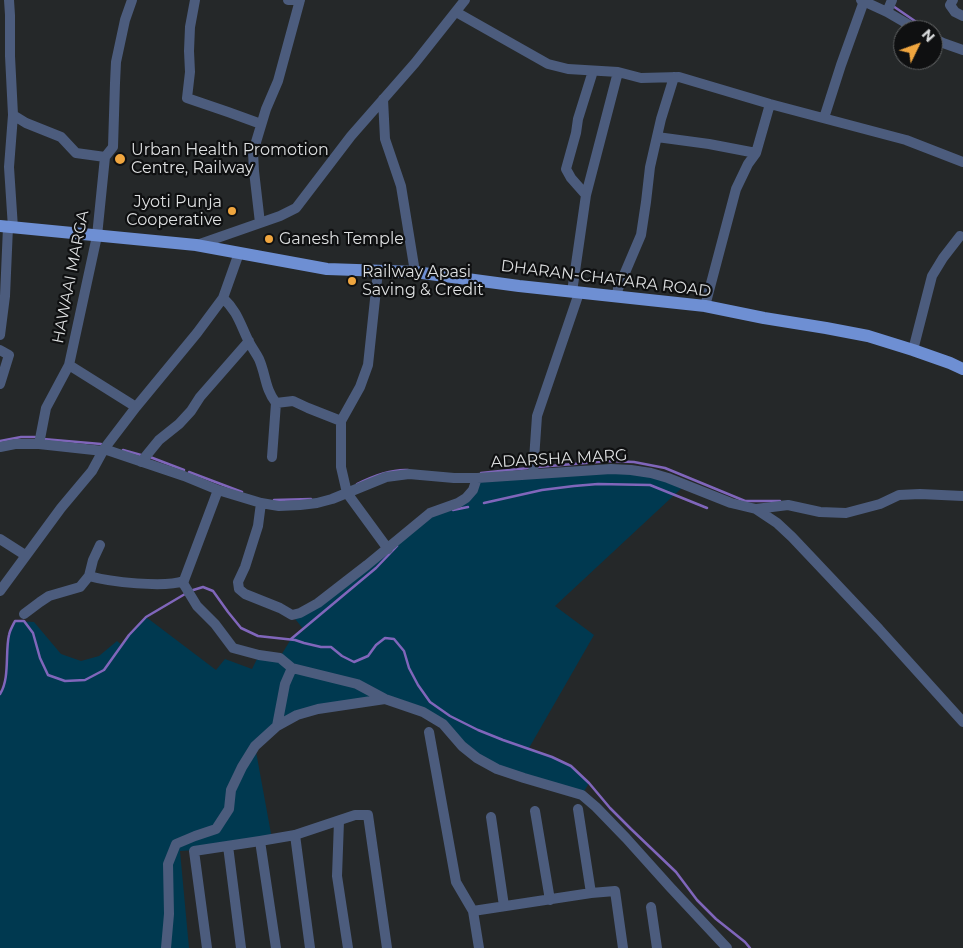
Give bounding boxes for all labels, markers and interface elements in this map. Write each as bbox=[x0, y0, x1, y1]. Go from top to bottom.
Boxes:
north arrow bbox=[893, 20, 943, 70]
text: N bbox=[918, 25, 939, 46]
place label: Urban Health Promotion Centre, Railway bbox=[131, 140, 329, 178]
marker: Urban Health Promotion Centre, Railway bbox=[113, 152, 127, 166]
place label: Jyoti Punja Cooperative bbox=[126, 192, 222, 230]
marker: Jyoti Punja Cooperative bbox=[226, 205, 238, 217]
street label: HAWAAI MARGA bbox=[49, 209, 93, 345]
place label: Ganesh Temple bbox=[279, 229, 404, 249]
marker: Ganesh Temple bbox=[263, 233, 275, 245]
street label: DHARAN-CHATARA ROAD bbox=[500, 257, 712, 301]
place label: Railway Apasi Saving & Credit bbox=[362, 262, 484, 300]
marker: Railway Apasi Saving & Credit bbox=[346, 275, 358, 287]
street label: ADARSHA MARG bbox=[490, 446, 628, 472]

